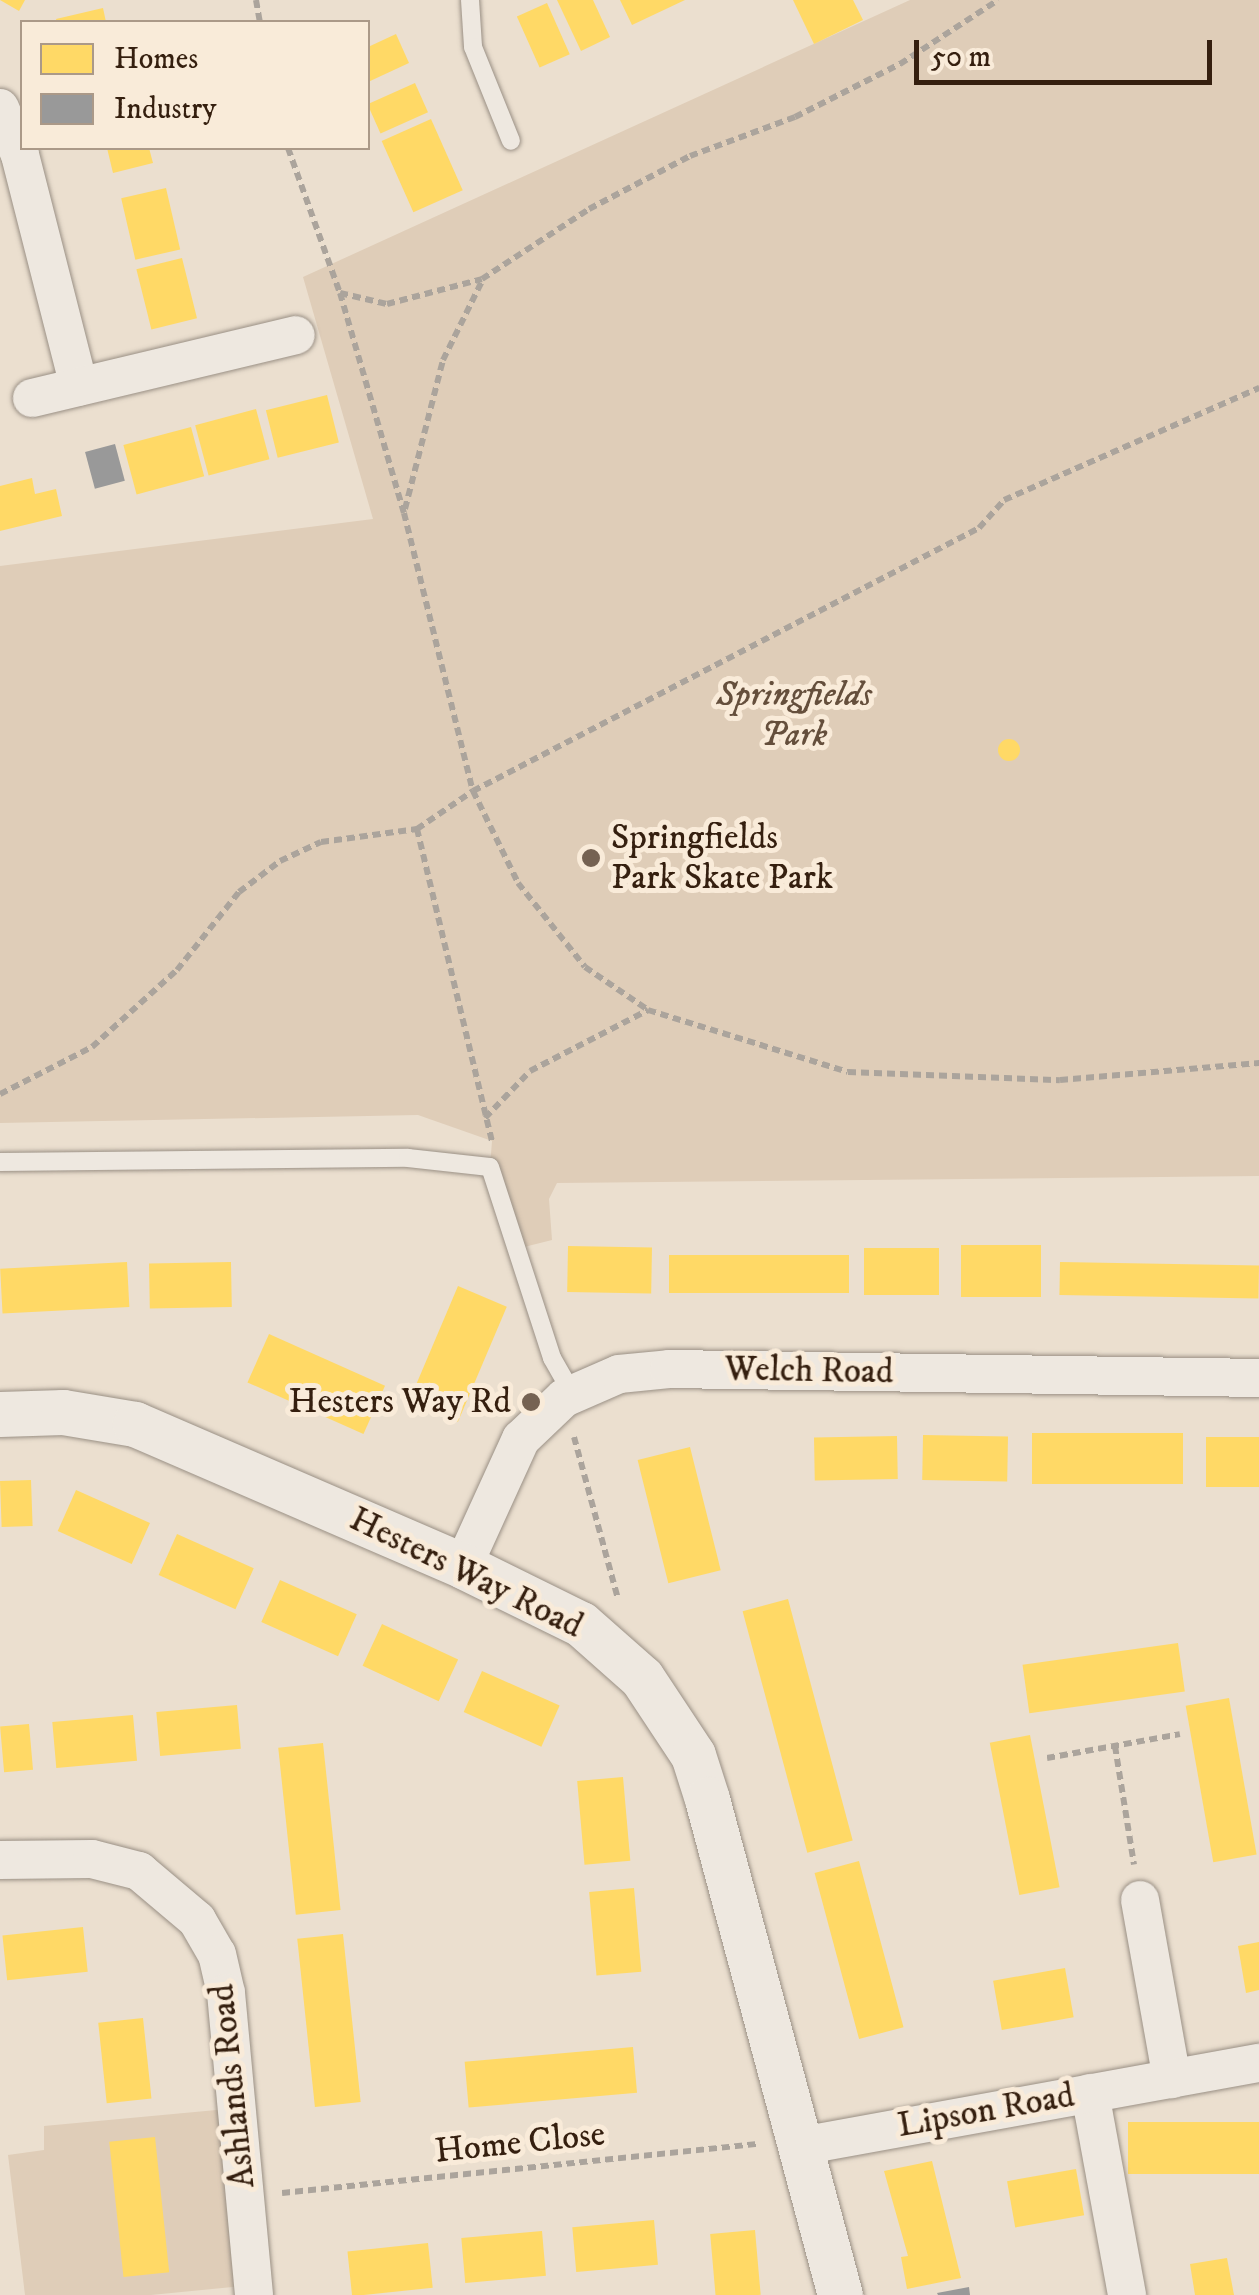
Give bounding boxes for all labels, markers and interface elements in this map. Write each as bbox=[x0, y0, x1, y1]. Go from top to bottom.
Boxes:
legend bbox=[20, 20, 370, 150]
scale bar bbox=[919, 20, 1216, 82]
text: 50 m bbox=[931, 39, 991, 76]
text: Homes bbox=[114, 41, 198, 78]
text: Industry bbox=[114, 91, 216, 128]
park label: Springfields Park bbox=[716, 674, 872, 756]
place label: Springfields Park Skate Park bbox=[611, 817, 833, 899]
marker: Springfields Park Skate Park bbox=[580, 847, 602, 869]
street label: Welch Road bbox=[724, 1349, 894, 1393]
place label: Hesters Way Rd bbox=[289, 1381, 511, 1423]
marker: Hesters Way Rd bbox=[520, 1391, 542, 1413]
street label: Hesters Way Road bbox=[343, 1498, 589, 1648]
street label: Ashlands Road bbox=[201, 1982, 265, 2190]
street label: Lipson Road bbox=[894, 2075, 1078, 2147]
street label: Home Close bbox=[433, 2113, 607, 2173]

